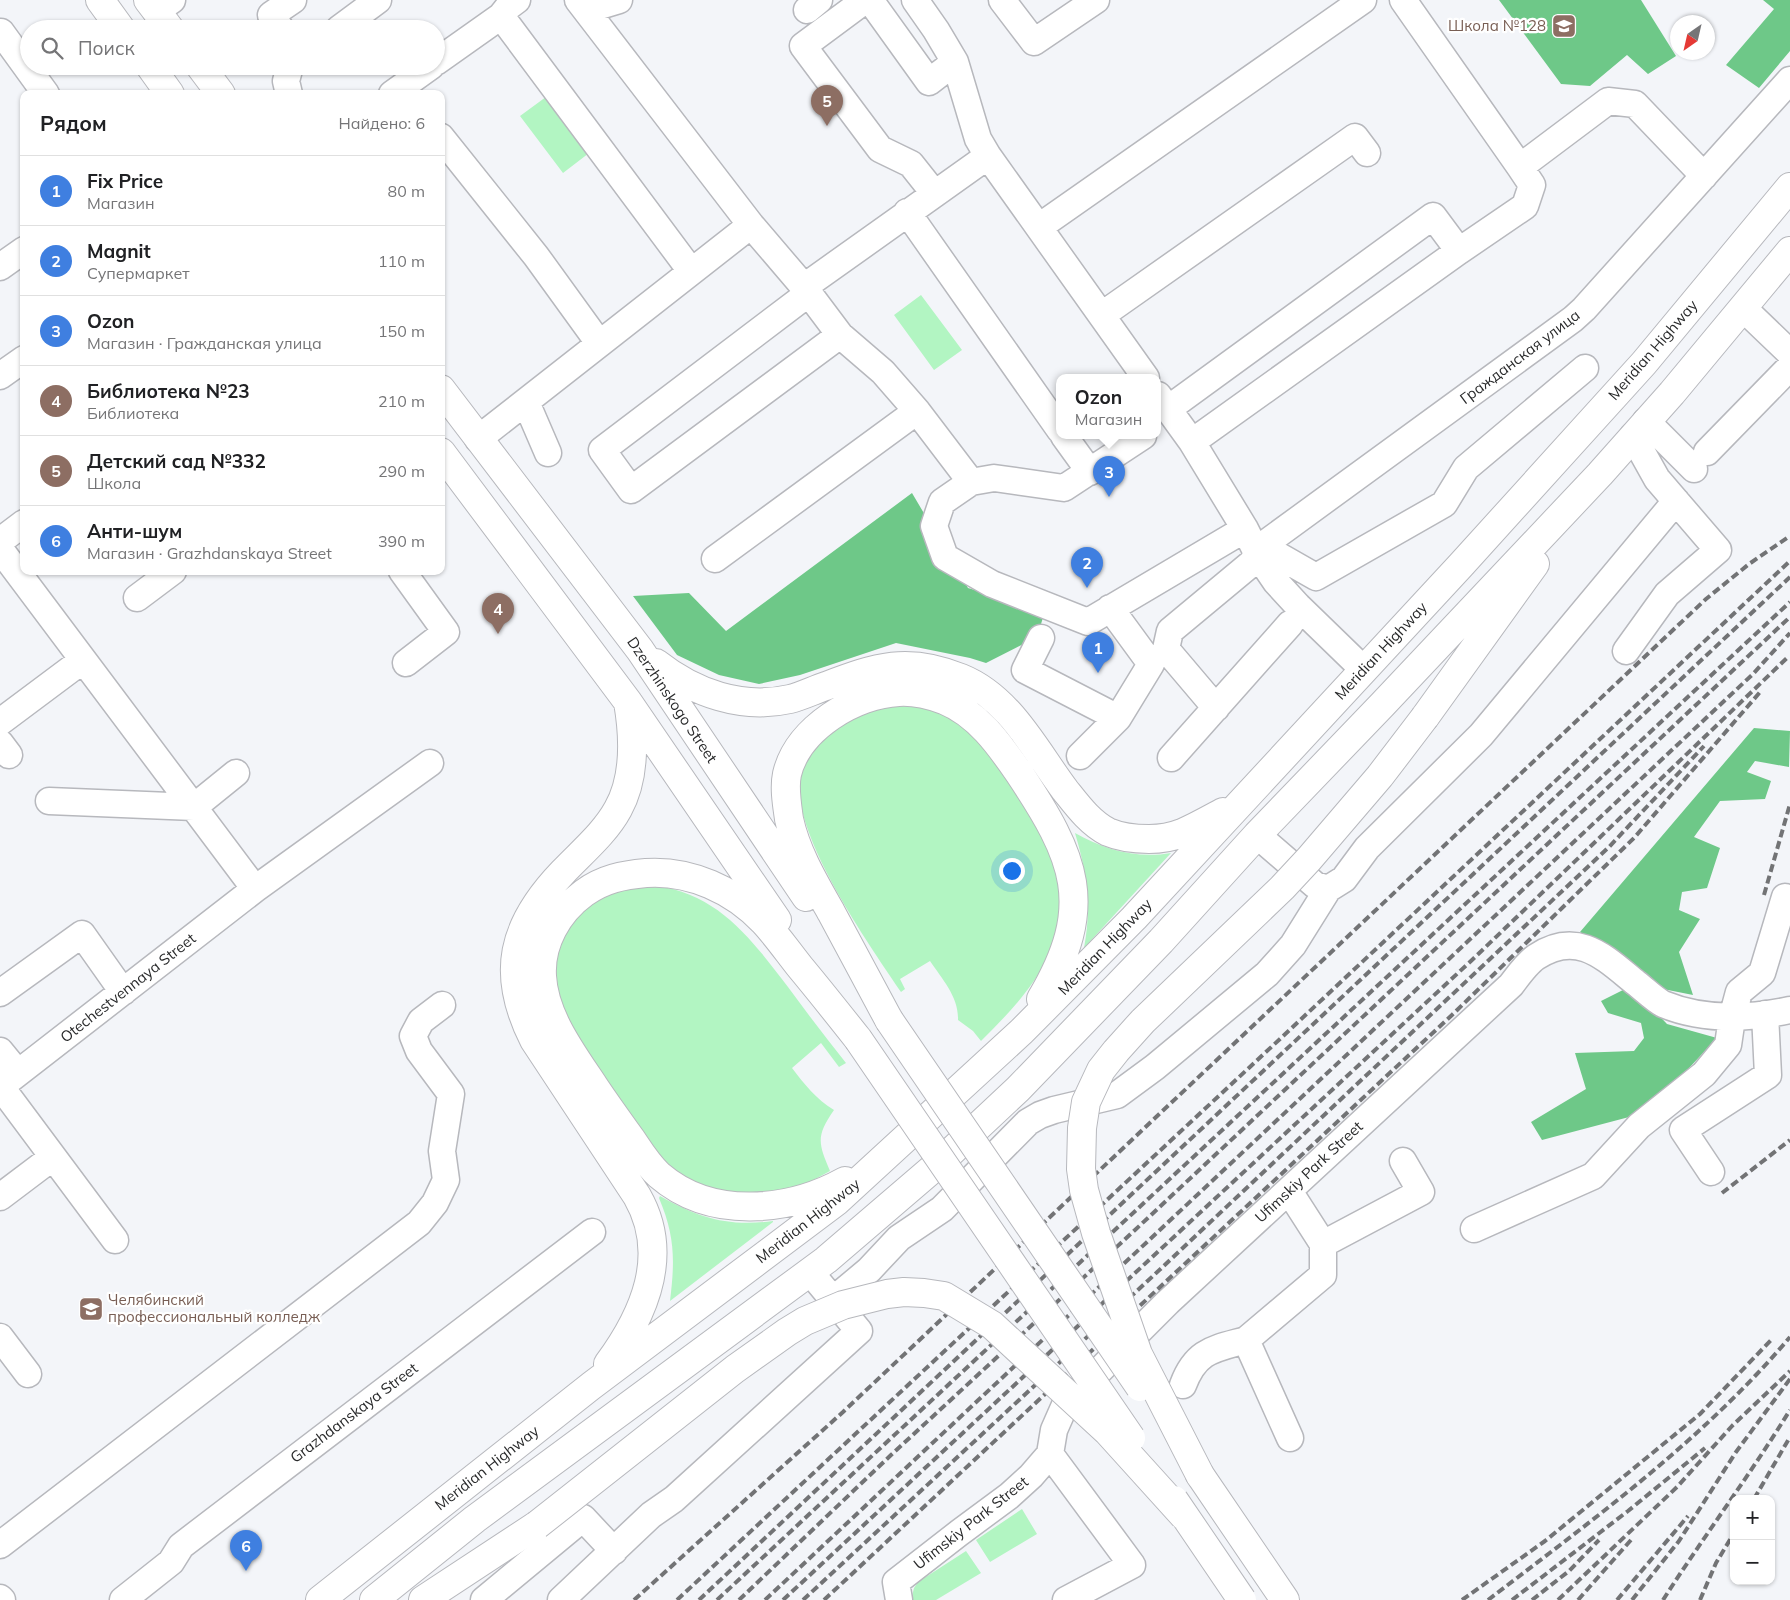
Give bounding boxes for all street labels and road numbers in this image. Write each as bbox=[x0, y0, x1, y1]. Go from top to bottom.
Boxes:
street label: Meridian Highway bbox=[1604, 296, 1701, 404]
street label: Гражданская улица bbox=[1456, 305, 1584, 408]
street label: Meridian Highway bbox=[1330, 598, 1431, 704]
street label: Dzerzhinskogo Street bbox=[623, 633, 722, 766]
street label: Meridian Highway bbox=[1054, 894, 1156, 999]
street label: Otechestvennaya Street bbox=[56, 929, 199, 1046]
street label: Ufimskiy Park Street bbox=[1251, 1117, 1366, 1226]
street label: Meridian Highway bbox=[752, 1174, 864, 1267]
street label: Grazhdanskaya Street bbox=[286, 1358, 421, 1467]
street label: Meridian Highway bbox=[431, 1421, 543, 1514]
street label: Ufimskiy Park Street bbox=[910, 1472, 1032, 1573]

